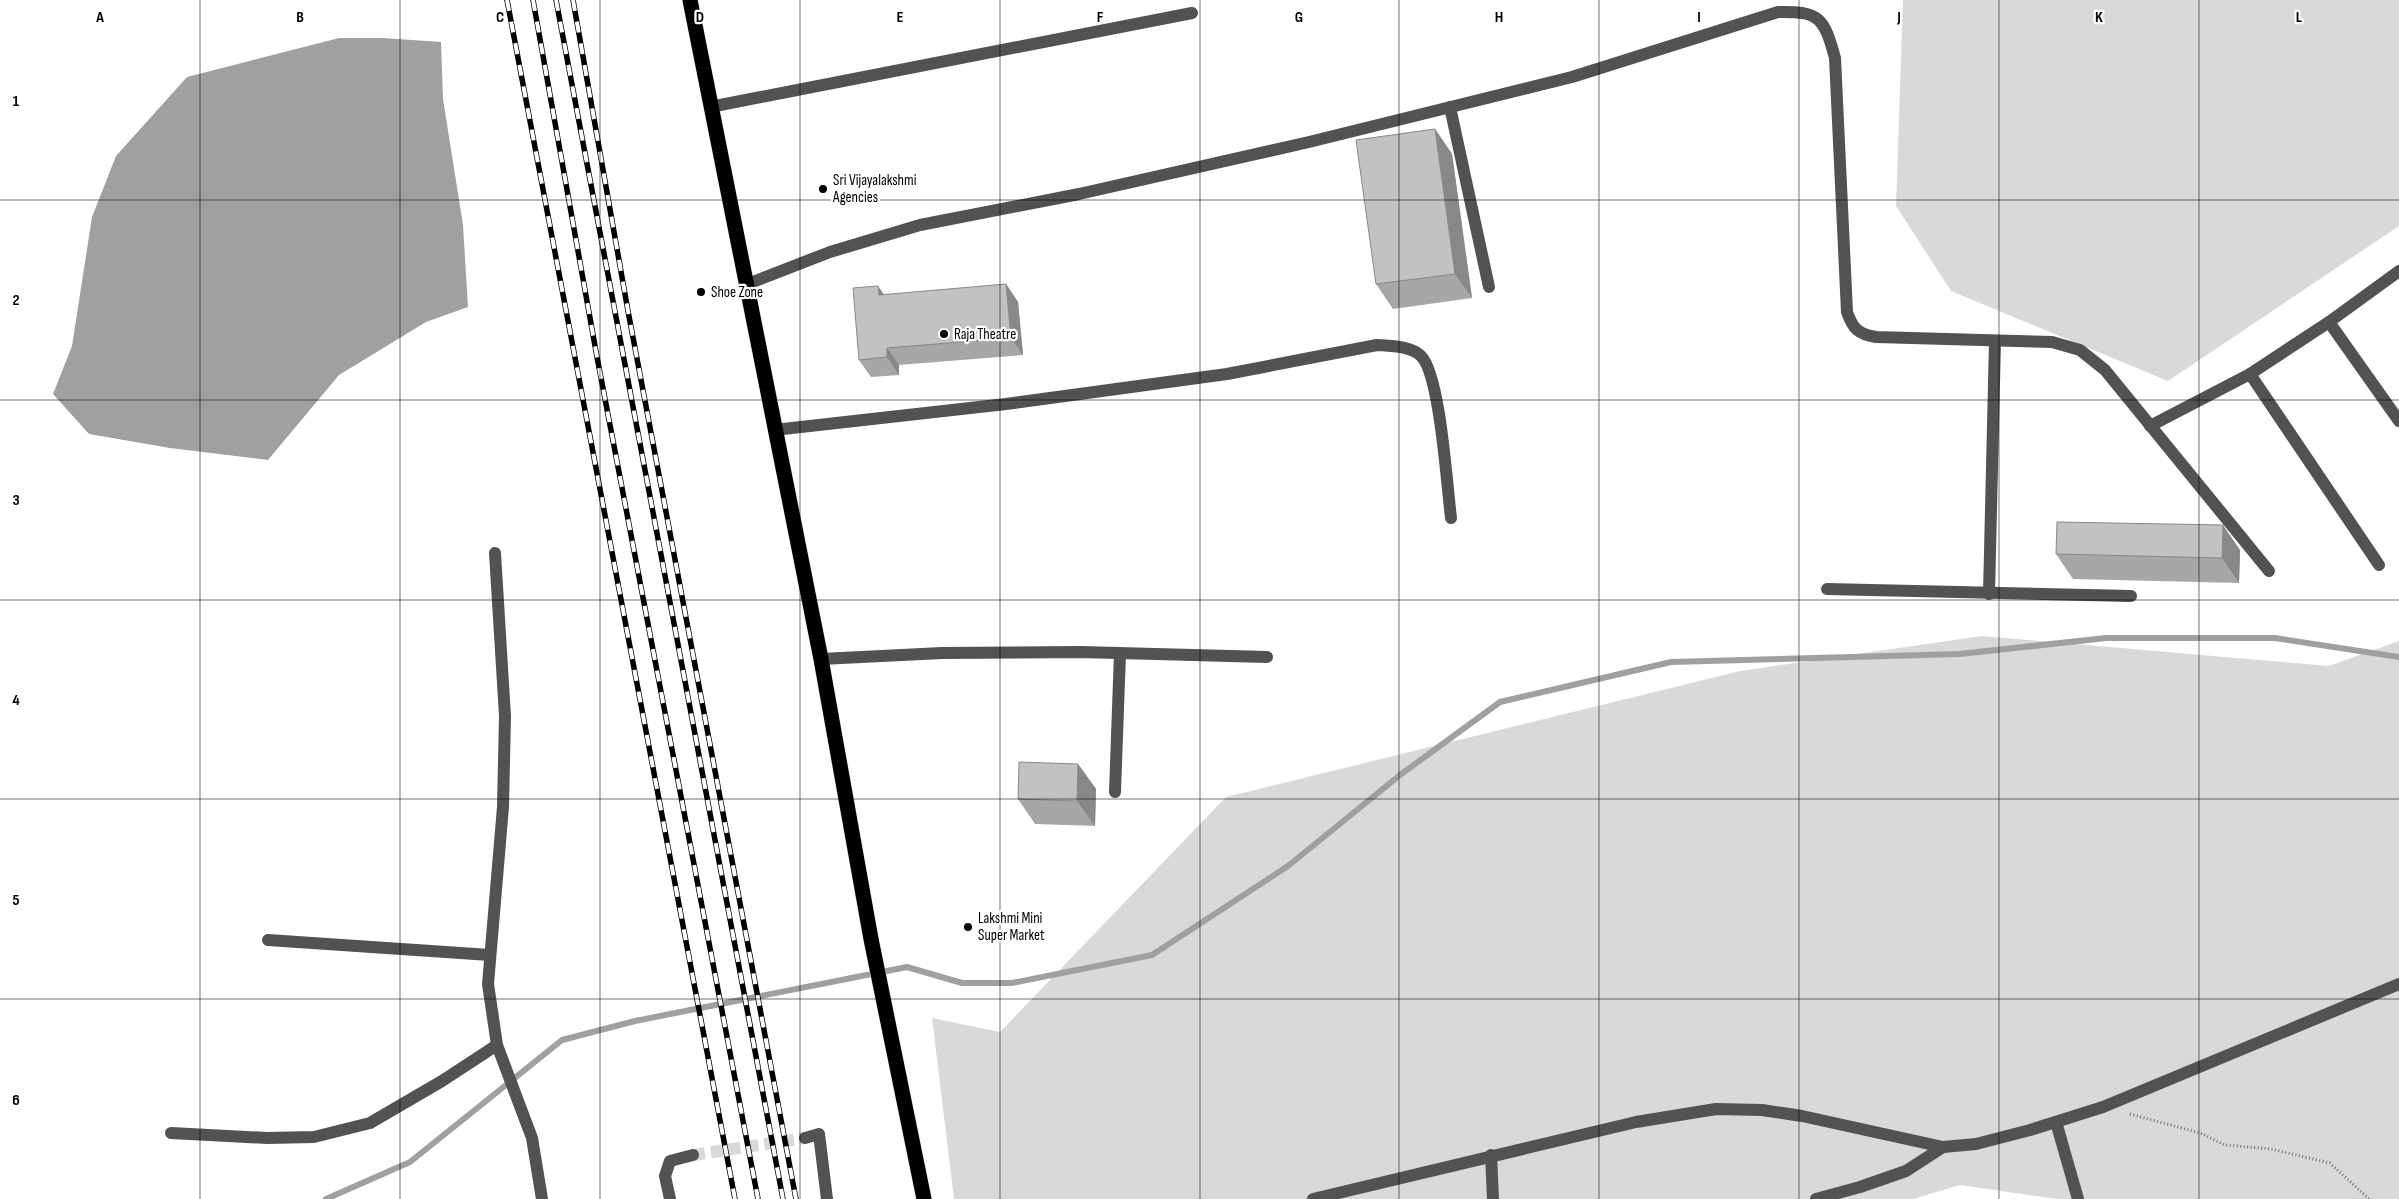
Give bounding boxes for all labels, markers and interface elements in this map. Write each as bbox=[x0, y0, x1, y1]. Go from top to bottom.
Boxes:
text: A bbox=[95, 8, 104, 27]
text: B bbox=[296, 8, 304, 27]
text: C bbox=[496, 8, 504, 27]
text: D bbox=[696, 8, 704, 27]
text: E bbox=[897, 8, 904, 27]
text: F bbox=[1097, 8, 1104, 27]
text: G bbox=[1295, 8, 1303, 27]
text: H bbox=[1495, 8, 1503, 27]
text: I bbox=[1697, 8, 1701, 27]
text: J bbox=[1896, 8, 1901, 27]
text: K bbox=[2095, 8, 2103, 27]
text: L bbox=[2296, 8, 2303, 27]
text: 1 bbox=[13, 92, 20, 111]
place label: Sri Vijayalakshmi Agencies bbox=[832, 171, 917, 207]
marker: Sri Vijayalakshmi Agencies bbox=[817, 183, 829, 195]
place label: Shoe Zone bbox=[711, 283, 763, 302]
marker: Shoe Zone bbox=[695, 286, 707, 298]
text: 2 bbox=[12, 291, 20, 310]
place label: Raja Theatre bbox=[954, 325, 1016, 344]
marker: Raja Theatre bbox=[938, 328, 950, 340]
text: 3 bbox=[12, 491, 20, 510]
text: 4 bbox=[12, 691, 20, 710]
text: 5 bbox=[12, 891, 20, 910]
place label: Lakshmi Mini Super Market bbox=[978, 909, 1045, 945]
marker: Lakshmi Mini Super Market bbox=[962, 921, 974, 933]
text: 6 bbox=[12, 1091, 20, 1110]

